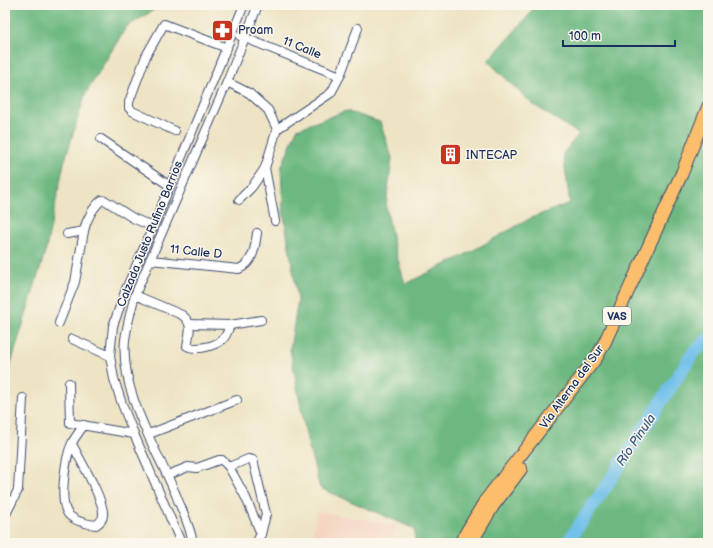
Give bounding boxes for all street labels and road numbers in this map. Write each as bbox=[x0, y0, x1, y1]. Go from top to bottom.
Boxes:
street label: 11 Calle bbox=[281, 34, 323, 62]
street label: Calzada Justo Rufino Barrios bbox=[114, 159, 186, 309]
street label: 11 Calle D bbox=[169, 242, 223, 262]
road number: VAS bbox=[603, 307, 631, 325]
street label: Vía Alterna del Sur bbox=[537, 342, 608, 432]

